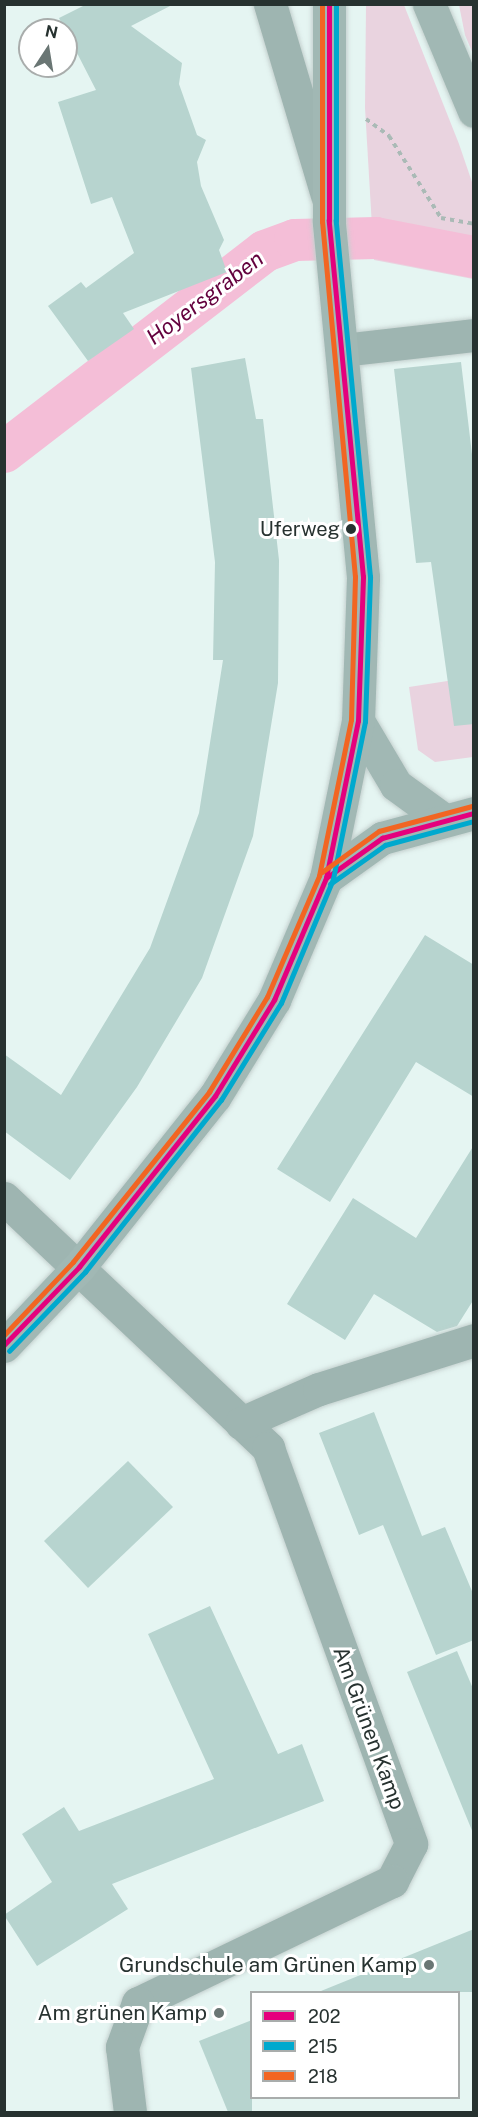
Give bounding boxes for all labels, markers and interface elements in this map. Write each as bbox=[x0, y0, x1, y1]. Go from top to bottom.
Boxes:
north arrow bbox=[18, 18, 78, 78]
text: N bbox=[43, 21, 60, 42]
water label: Hoyersgraben bbox=[141, 245, 269, 351]
place label: Uferweg bbox=[260, 517, 340, 541]
marker: Uferweg bbox=[345, 523, 357, 535]
street label: Am Grünen Kamp bbox=[328, 1643, 410, 1813]
place label: Grundschule am Grünen Kamp bbox=[119, 1952, 417, 1978]
marker: Grundschule am Grünen Kamp bbox=[422, 1958, 436, 1972]
legend bbox=[250, 1991, 460, 2099]
place label: Am grünen Kamp bbox=[38, 2000, 207, 2026]
marker: Am grünen Kamp bbox=[212, 2006, 226, 2020]
text: 202 bbox=[308, 2006, 340, 2027]
text: 215 bbox=[308, 2036, 338, 2057]
text: 218 bbox=[308, 2066, 338, 2087]

